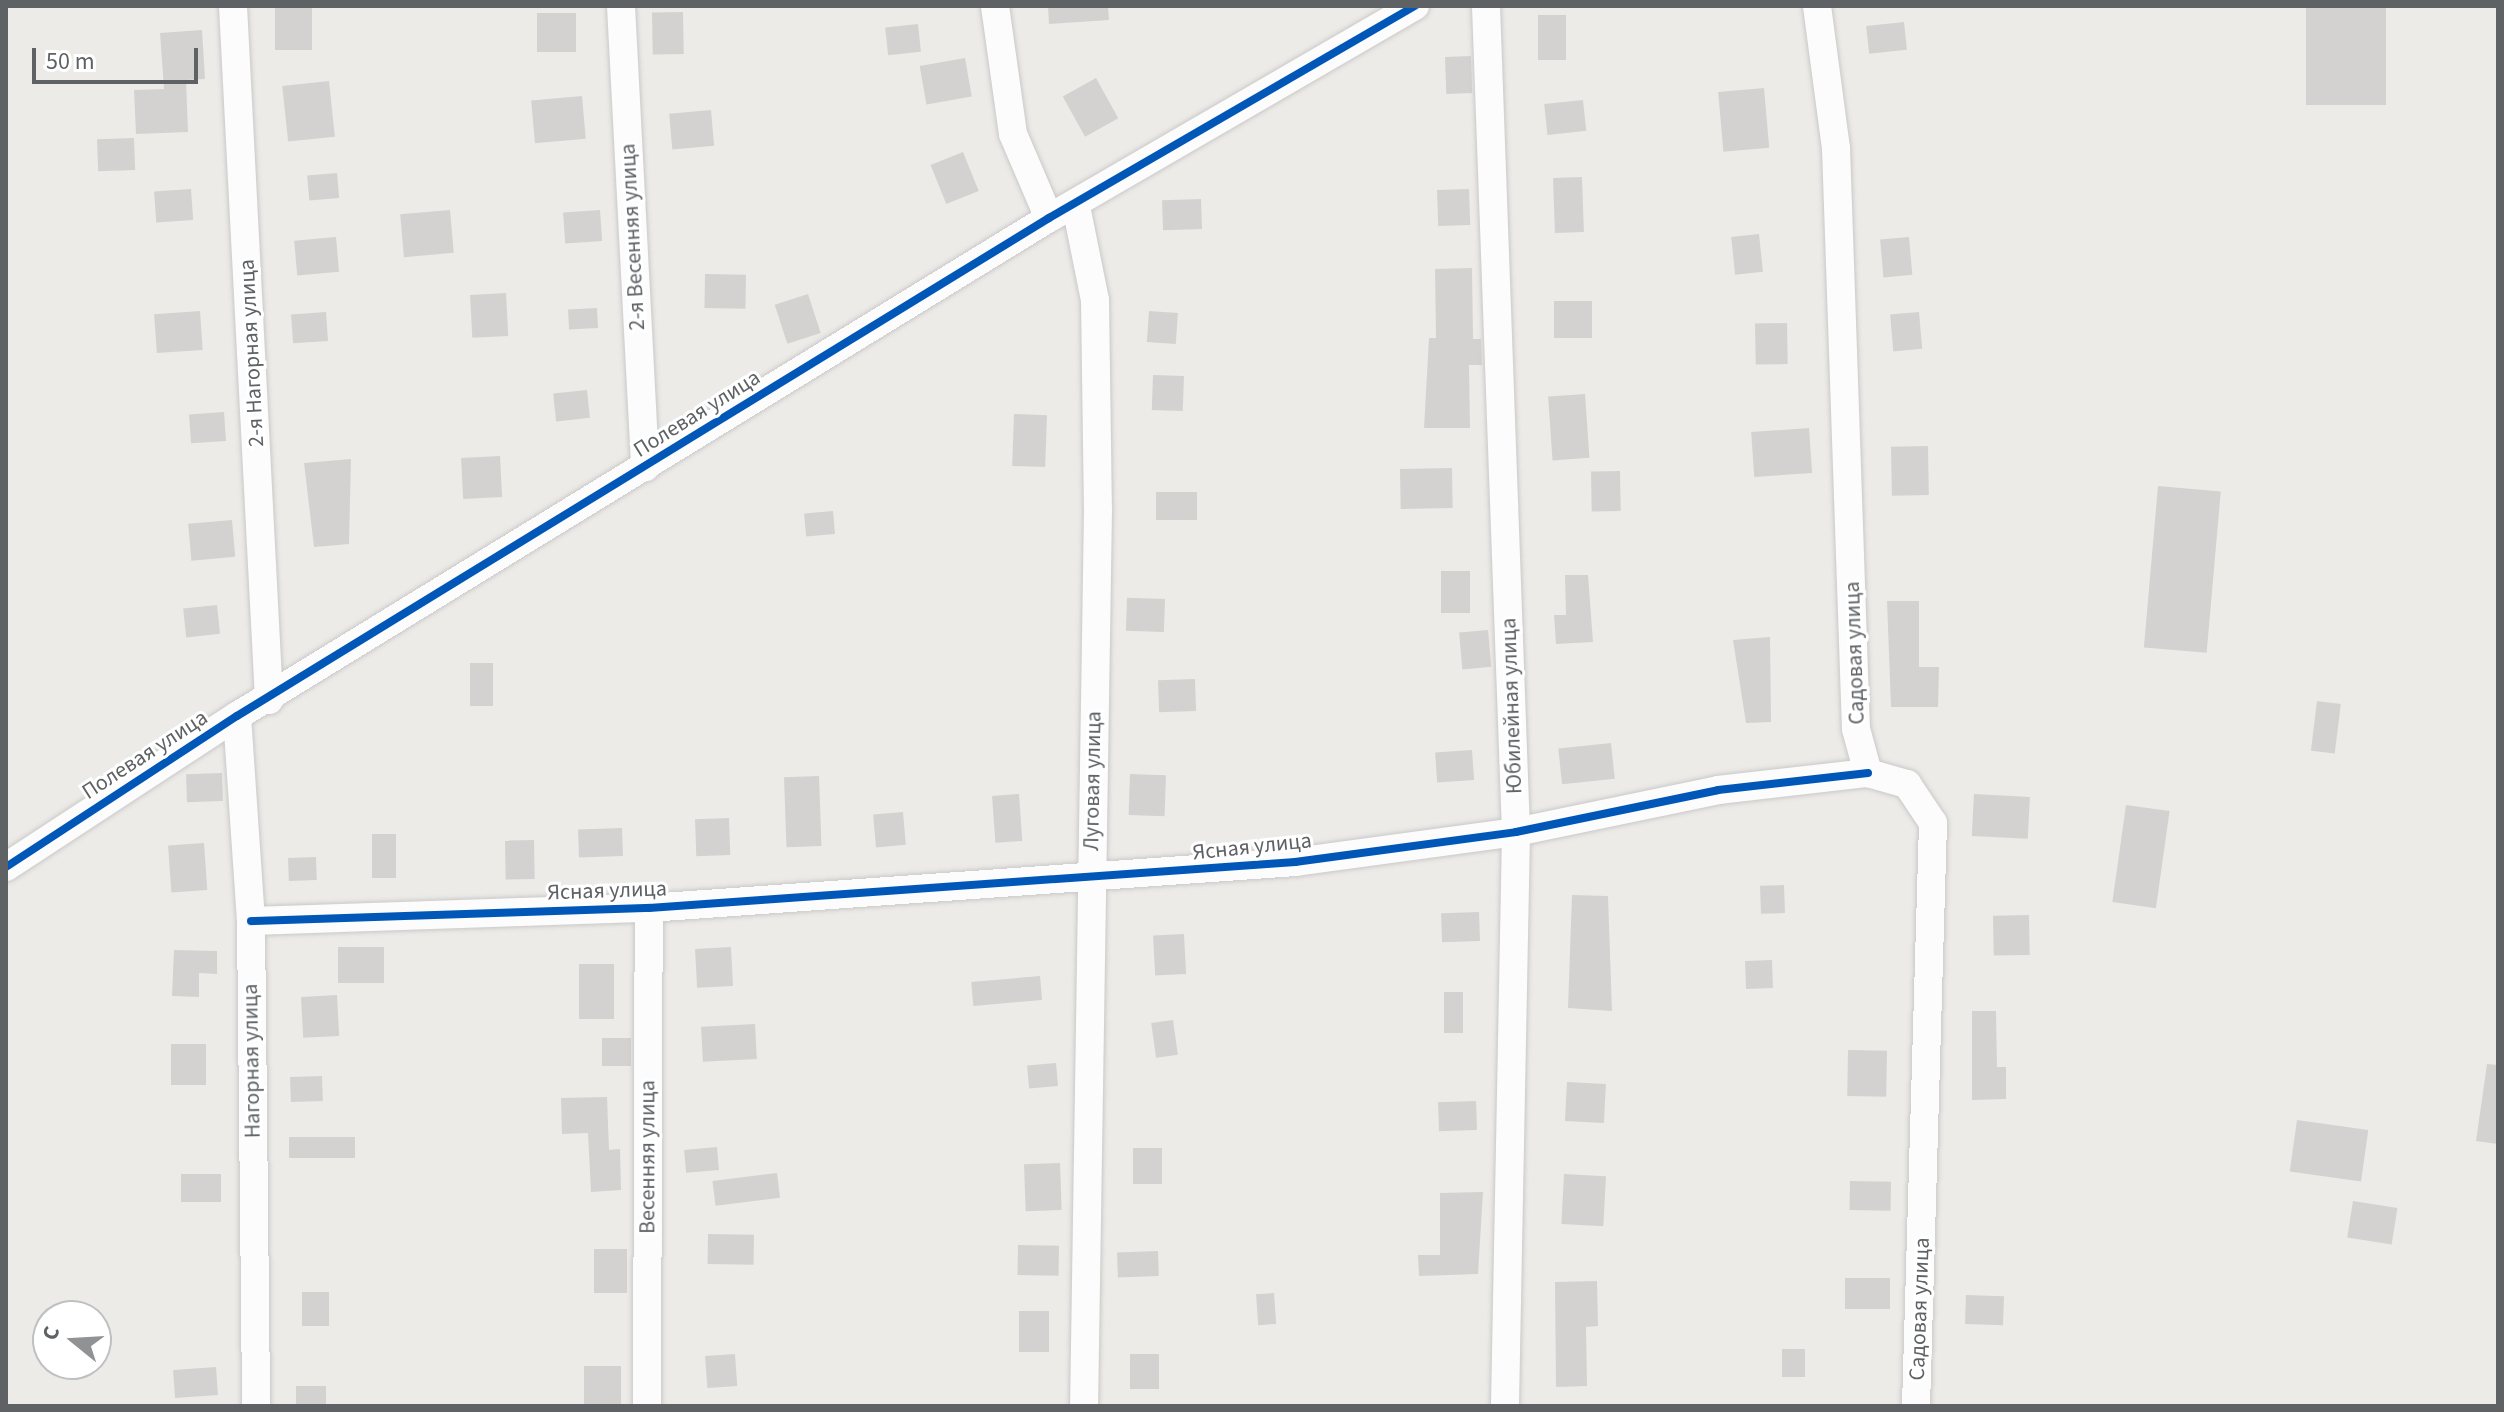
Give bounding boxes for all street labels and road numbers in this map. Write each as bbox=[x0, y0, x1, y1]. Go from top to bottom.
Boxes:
street label: 2-я Весенняя улица bbox=[615, 143, 651, 331]
street label: 2-я Нагорная улица bbox=[234, 259, 270, 447]
street label: Полевая улица bbox=[629, 365, 765, 463]
street label: Садовая улица bbox=[1839, 581, 1871, 725]
street label: Юбилейная улица bbox=[1496, 617, 1528, 795]
street label: Полевая улица bbox=[77, 705, 213, 805]
street label: Луговая улица bbox=[1079, 711, 1107, 851]
street label: Ясная улица bbox=[1191, 828, 1313, 866]
street label: Ясная улица bbox=[547, 876, 667, 906]
street label: Нагорная улица bbox=[237, 984, 267, 1138]
street label: Весенняя улица bbox=[635, 1080, 661, 1234]
street label: Садовая улица bbox=[1904, 1237, 1936, 1381]

